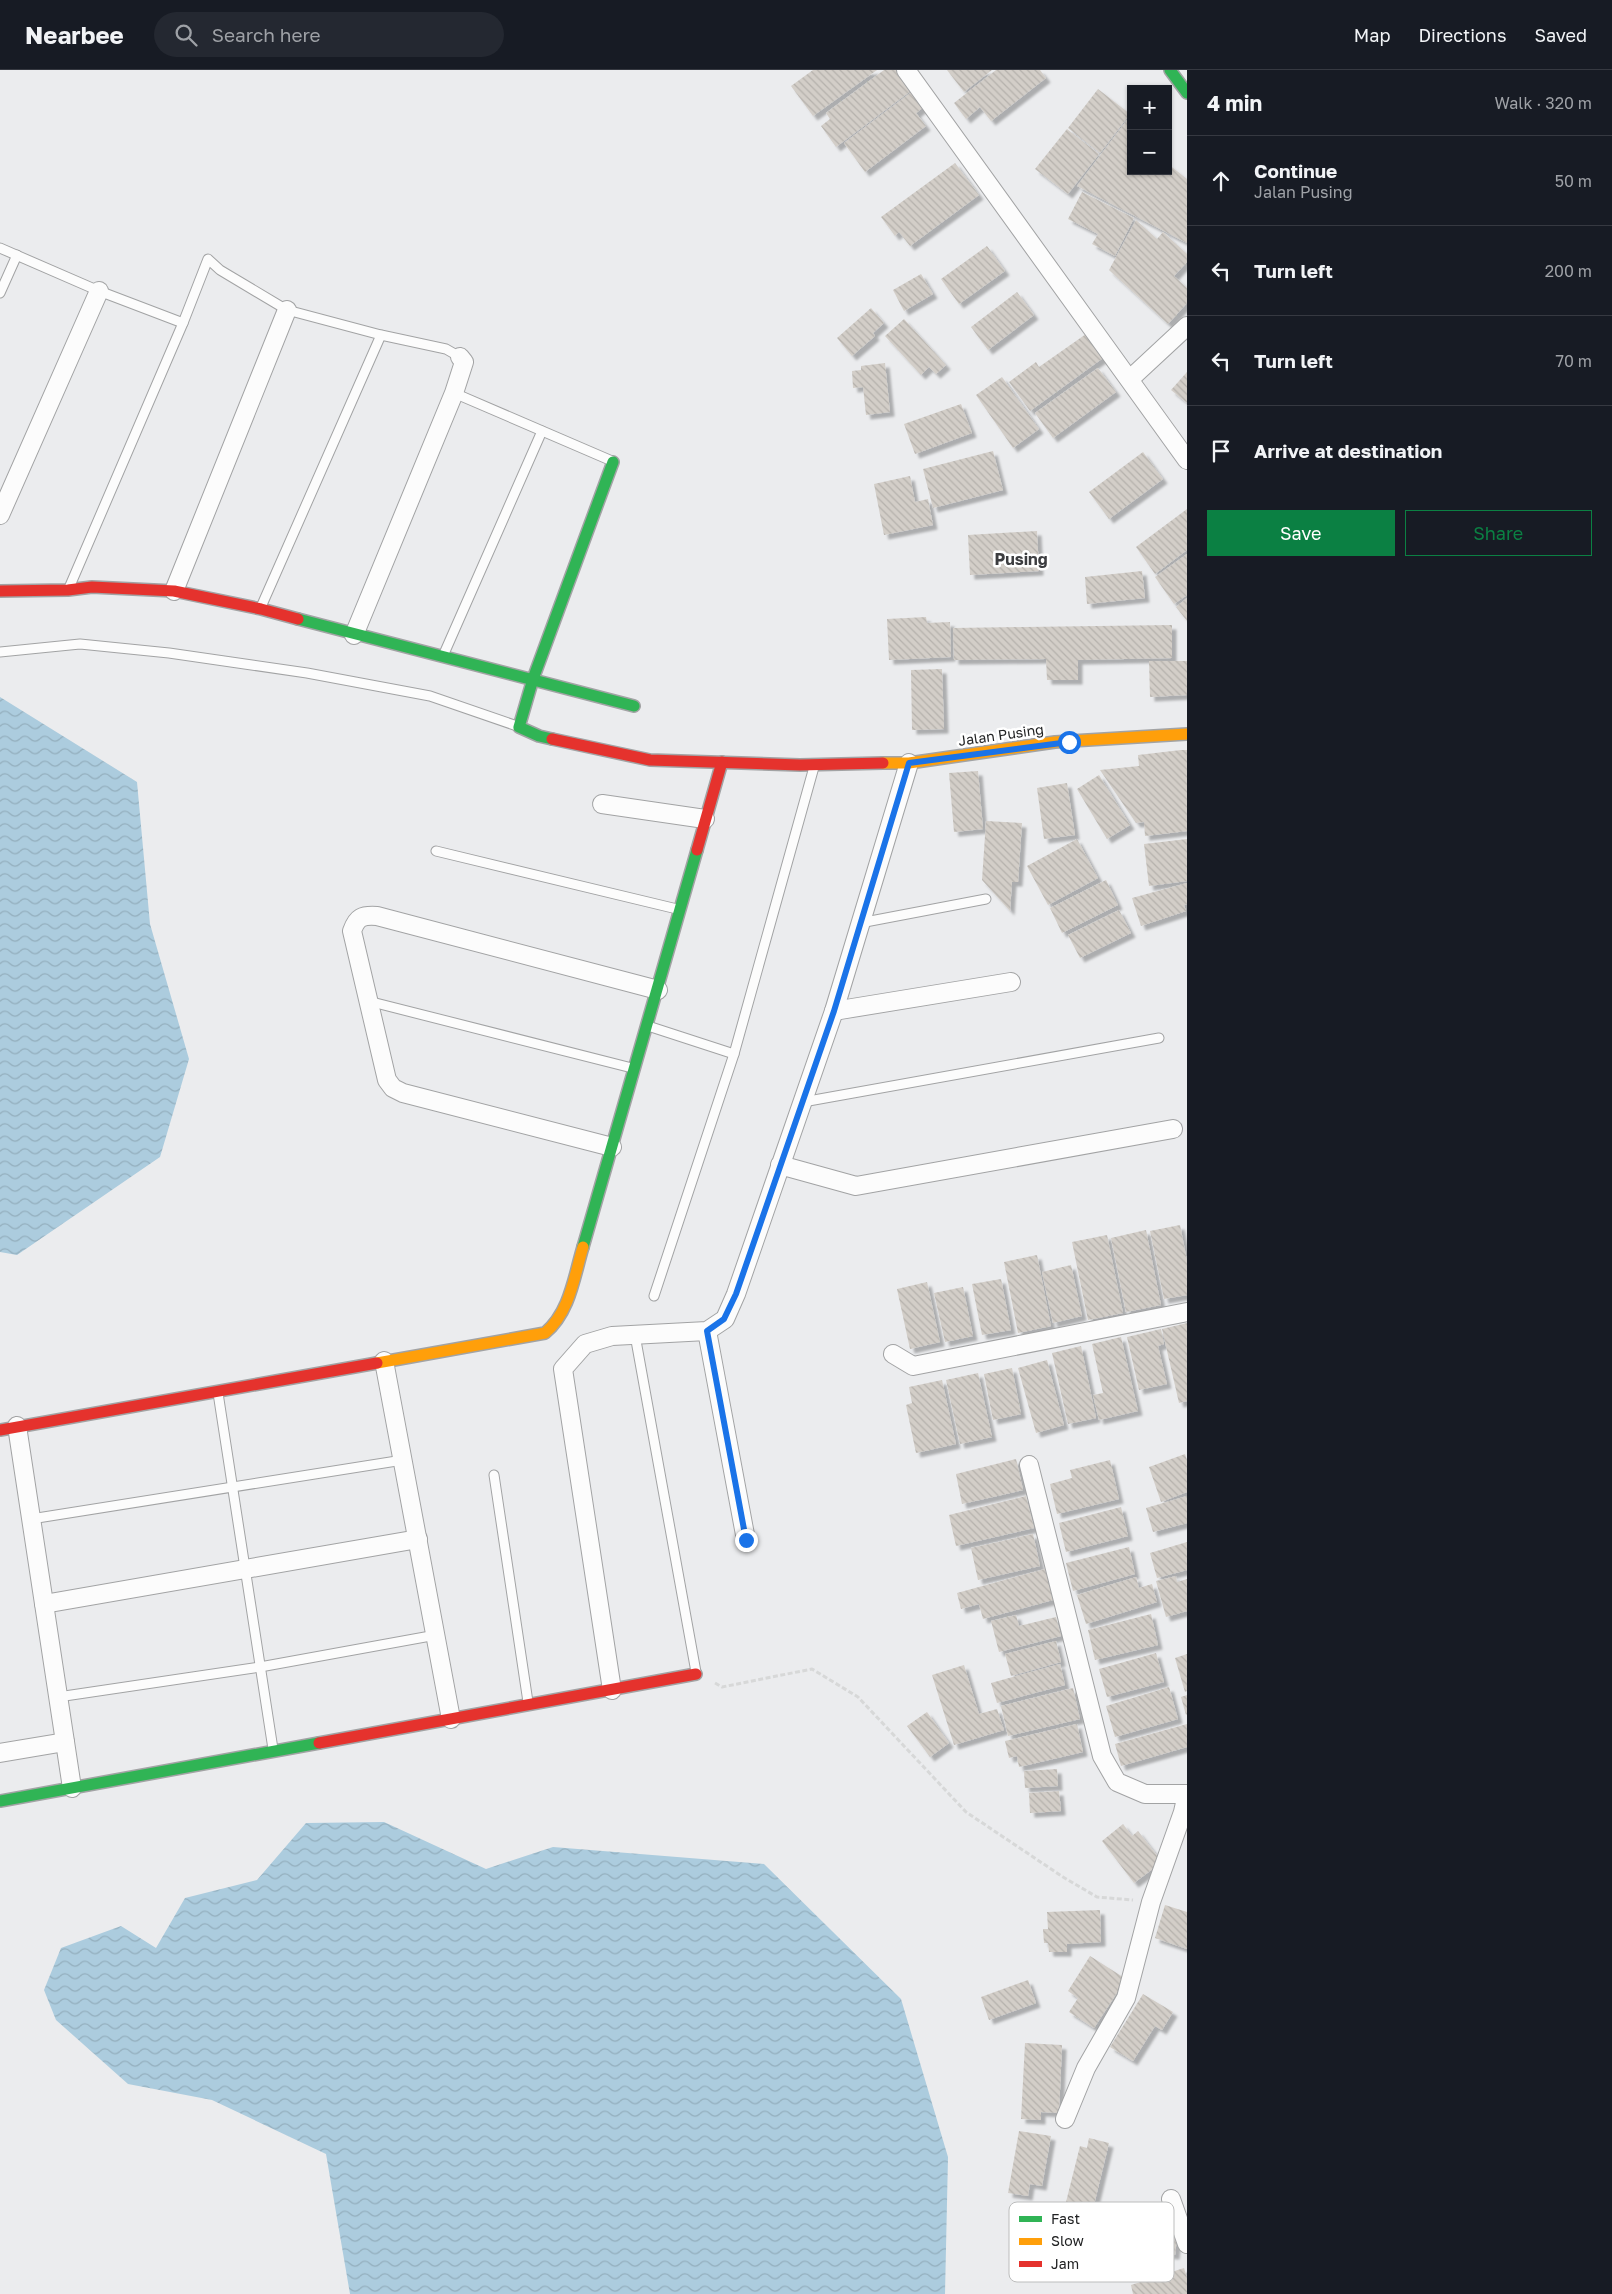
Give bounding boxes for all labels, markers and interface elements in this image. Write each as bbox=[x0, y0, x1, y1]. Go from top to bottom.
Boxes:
search box bbox=[154, 12, 504, 57]
text: Nearbee bbox=[25, 20, 124, 49]
icon: search bbox=[172, 21, 200, 49]
text: Search here bbox=[212, 23, 321, 46]
text: Map bbox=[1354, 24, 1390, 46]
text: Directions bbox=[1418, 24, 1506, 46]
text: Saved bbox=[1534, 24, 1587, 46]
map controls bbox=[1127, 85, 1172, 175]
button: + bbox=[1127, 85, 1172, 130]
text: 4 min bbox=[1207, 90, 1262, 116]
text: Walk · 320 m bbox=[1495, 93, 1592, 113]
button: − bbox=[1127, 130, 1172, 175]
text: Continue bbox=[1254, 159, 1337, 182]
icon: ahead bbox=[1207, 167, 1235, 195]
text: 50 m bbox=[1555, 171, 1592, 191]
text: Jalan Pusing bbox=[1254, 182, 1353, 202]
icon: left bbox=[1207, 257, 1235, 285]
text: Turn left bbox=[1254, 259, 1333, 282]
text: 200 m bbox=[1545, 261, 1592, 281]
icon: left bbox=[1207, 347, 1235, 375]
text: Turn left bbox=[1254, 349, 1333, 372]
text: 70 m bbox=[1555, 351, 1592, 371]
icon: arrive bbox=[1207, 437, 1235, 465]
text: Arrive at destination bbox=[1254, 439, 1442, 462]
button: Save bbox=[1207, 510, 1395, 556]
button: Share bbox=[1405, 510, 1592, 556]
district label: Pusing bbox=[994, 549, 1048, 569]
street label: Jalan Pusing bbox=[957, 720, 1045, 749]
route start bbox=[1058, 731, 1081, 754]
route end bbox=[735, 1529, 758, 1552]
legend bbox=[1009, 2202, 1174, 2282]
text: Fast bbox=[1051, 2210, 1080, 2227]
text: Slow bbox=[1051, 2232, 1084, 2249]
text: Jam bbox=[1051, 2255, 1079, 2272]

